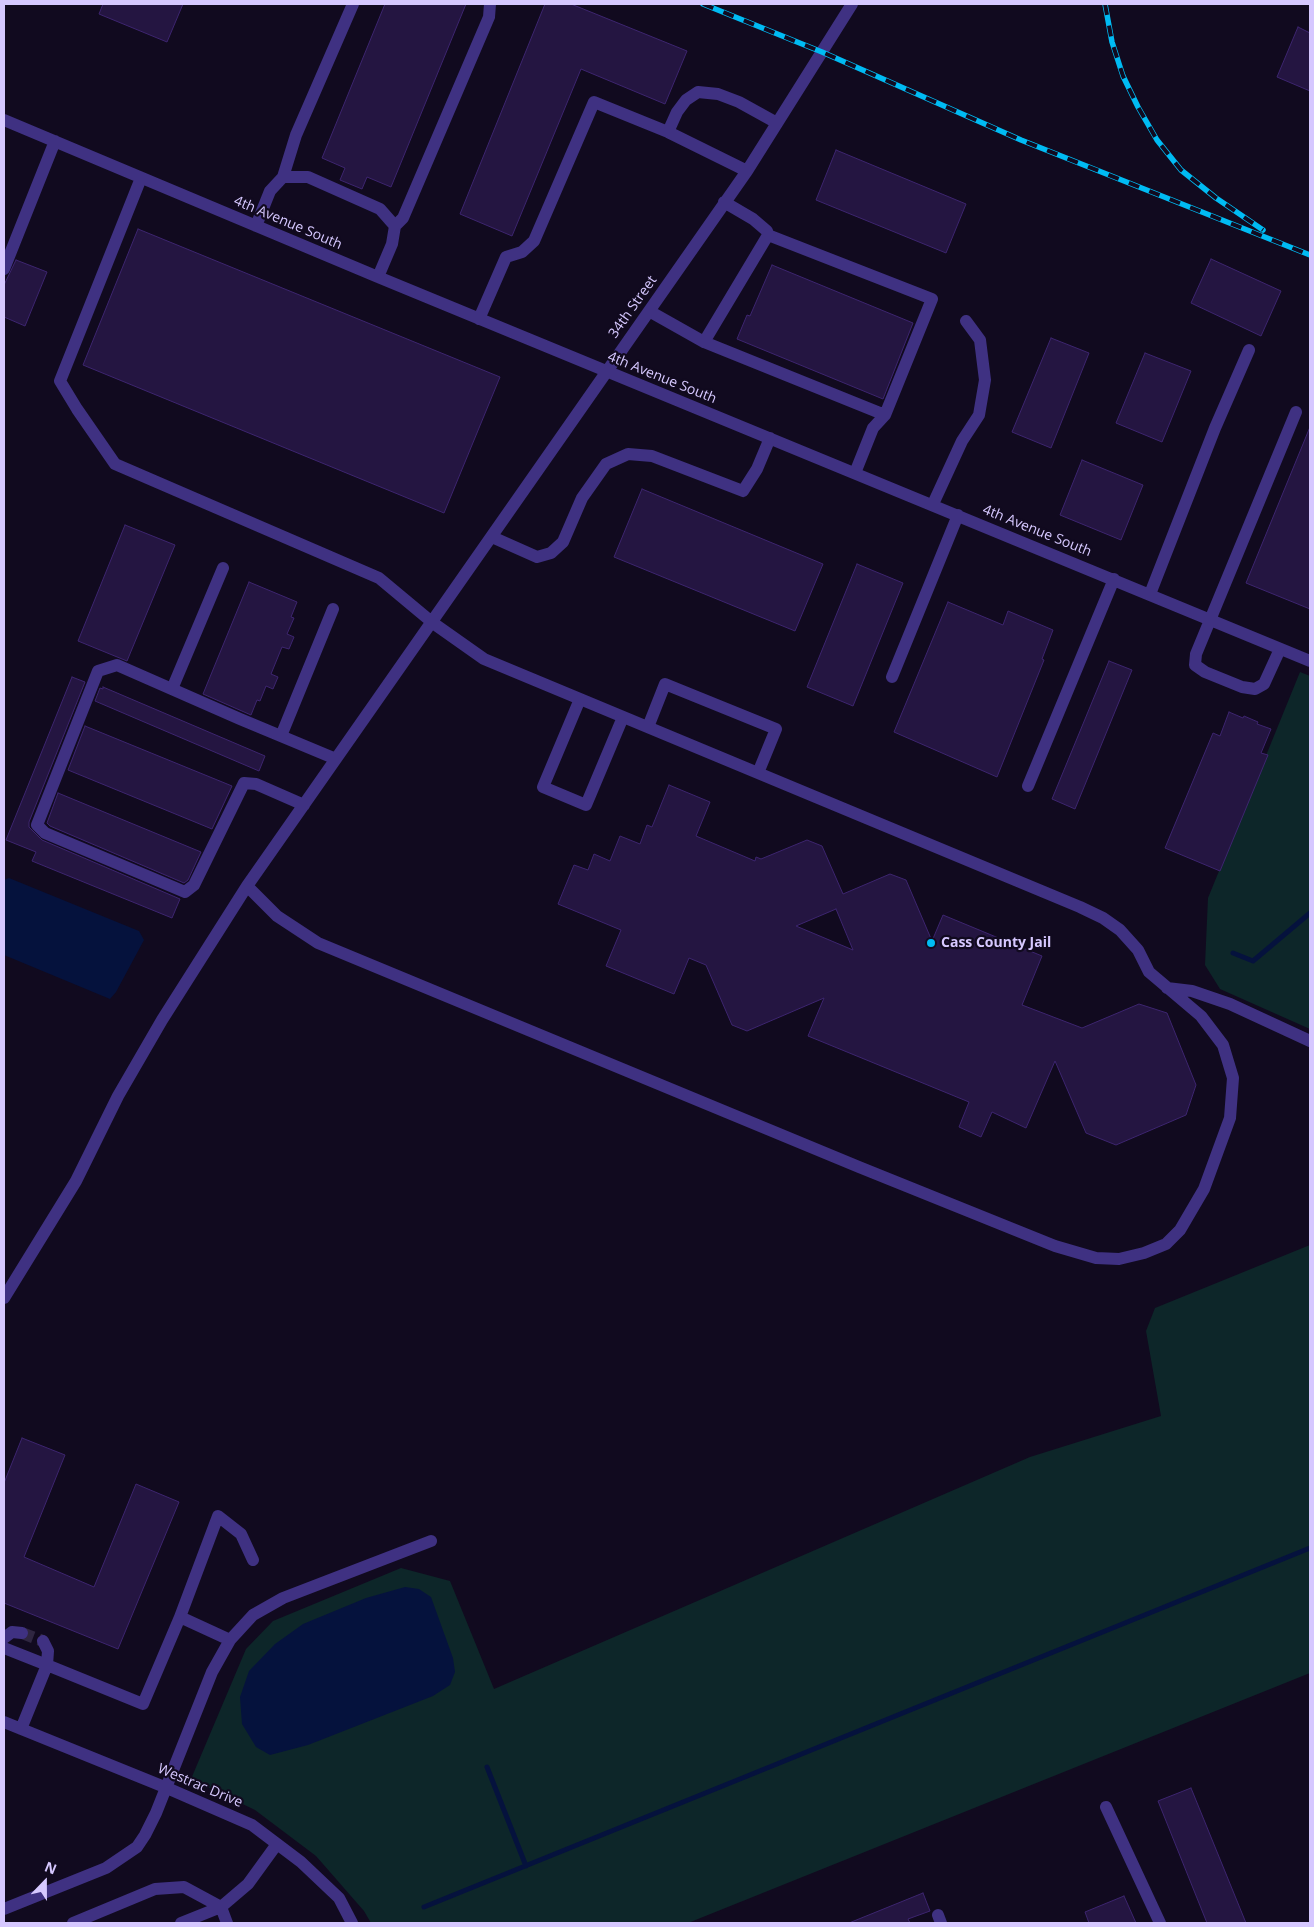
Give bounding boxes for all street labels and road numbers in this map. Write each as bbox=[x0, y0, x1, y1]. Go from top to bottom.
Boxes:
street label: 4th Avenue South bbox=[231, 193, 345, 253]
street label: 34th Street bbox=[605, 273, 661, 341]
street label: 4th Avenue South bbox=[605, 349, 719, 407]
street label: 4th Avenue South bbox=[980, 502, 1094, 560]
street label: Westrac Drive bbox=[155, 1761, 245, 1811]

